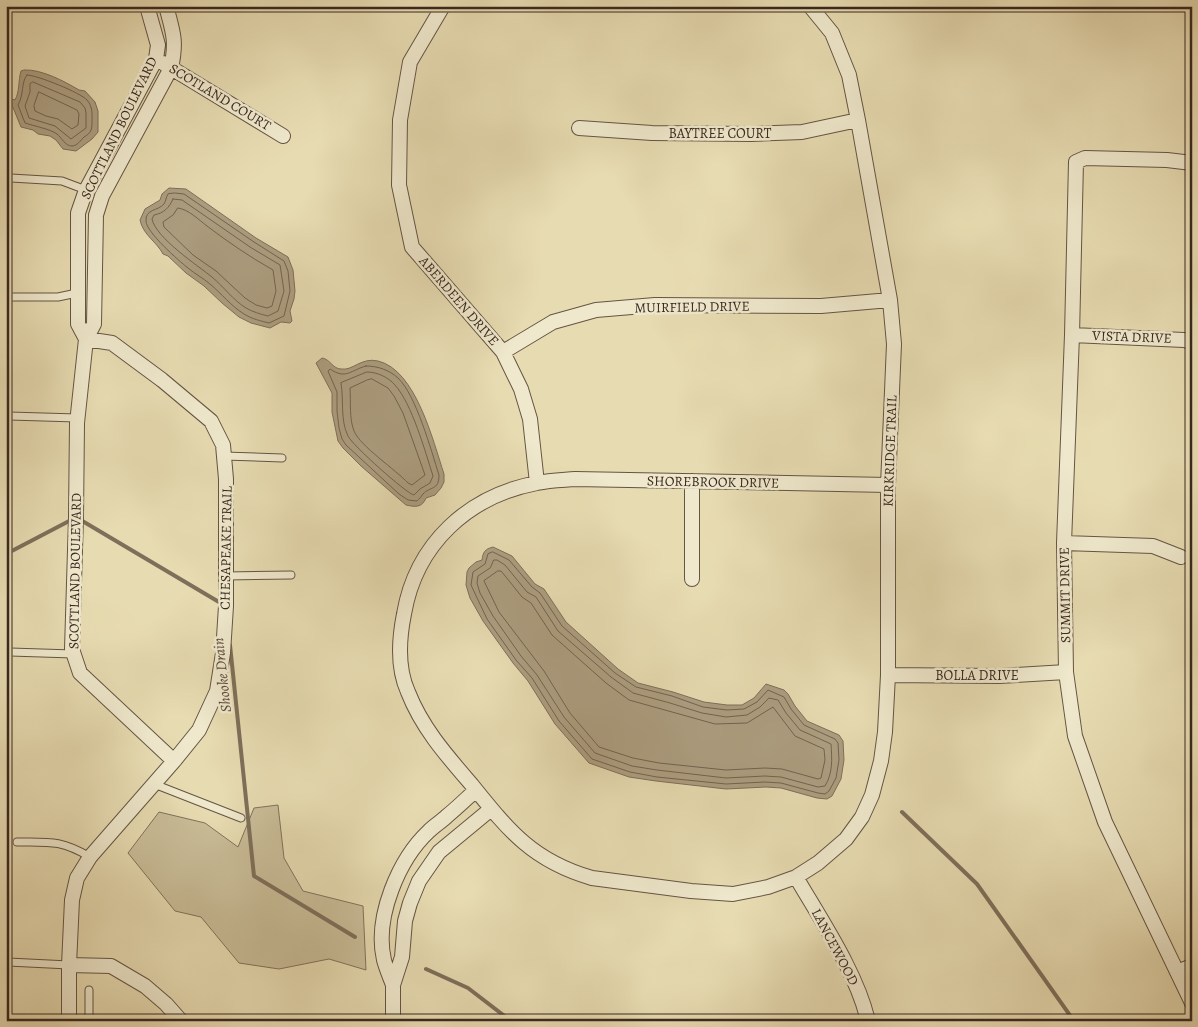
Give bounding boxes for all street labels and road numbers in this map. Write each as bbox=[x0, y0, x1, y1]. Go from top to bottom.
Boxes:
street label: SCOTTLAND BOULEVARD bbox=[76, 53, 162, 202]
street label: SCOTLAND COURT bbox=[166, 59, 275, 135]
street label: BAYTREE COURT bbox=[668, 124, 772, 143]
street label: ABERDEEN DRIVE bbox=[414, 251, 503, 350]
street label: MUIRFIELD DRIVE bbox=[634, 296, 750, 318]
street label: VISTA DRIVE bbox=[1091, 326, 1172, 348]
street label: KIRKRIDGE TRAIL bbox=[879, 394, 901, 507]
street label: SHOREBROOK DRIVE bbox=[647, 471, 779, 493]
street label: CHESAPEAKE TRAIL bbox=[215, 485, 237, 610]
street label: SCOTTLAND BOULEVARD bbox=[64, 492, 86, 649]
street label: SUMMIT DRIVE bbox=[1055, 547, 1075, 643]
street label: BOLLA DRIVE bbox=[935, 666, 1019, 685]
street label: LANCEWOOD bbox=[807, 905, 863, 989]

